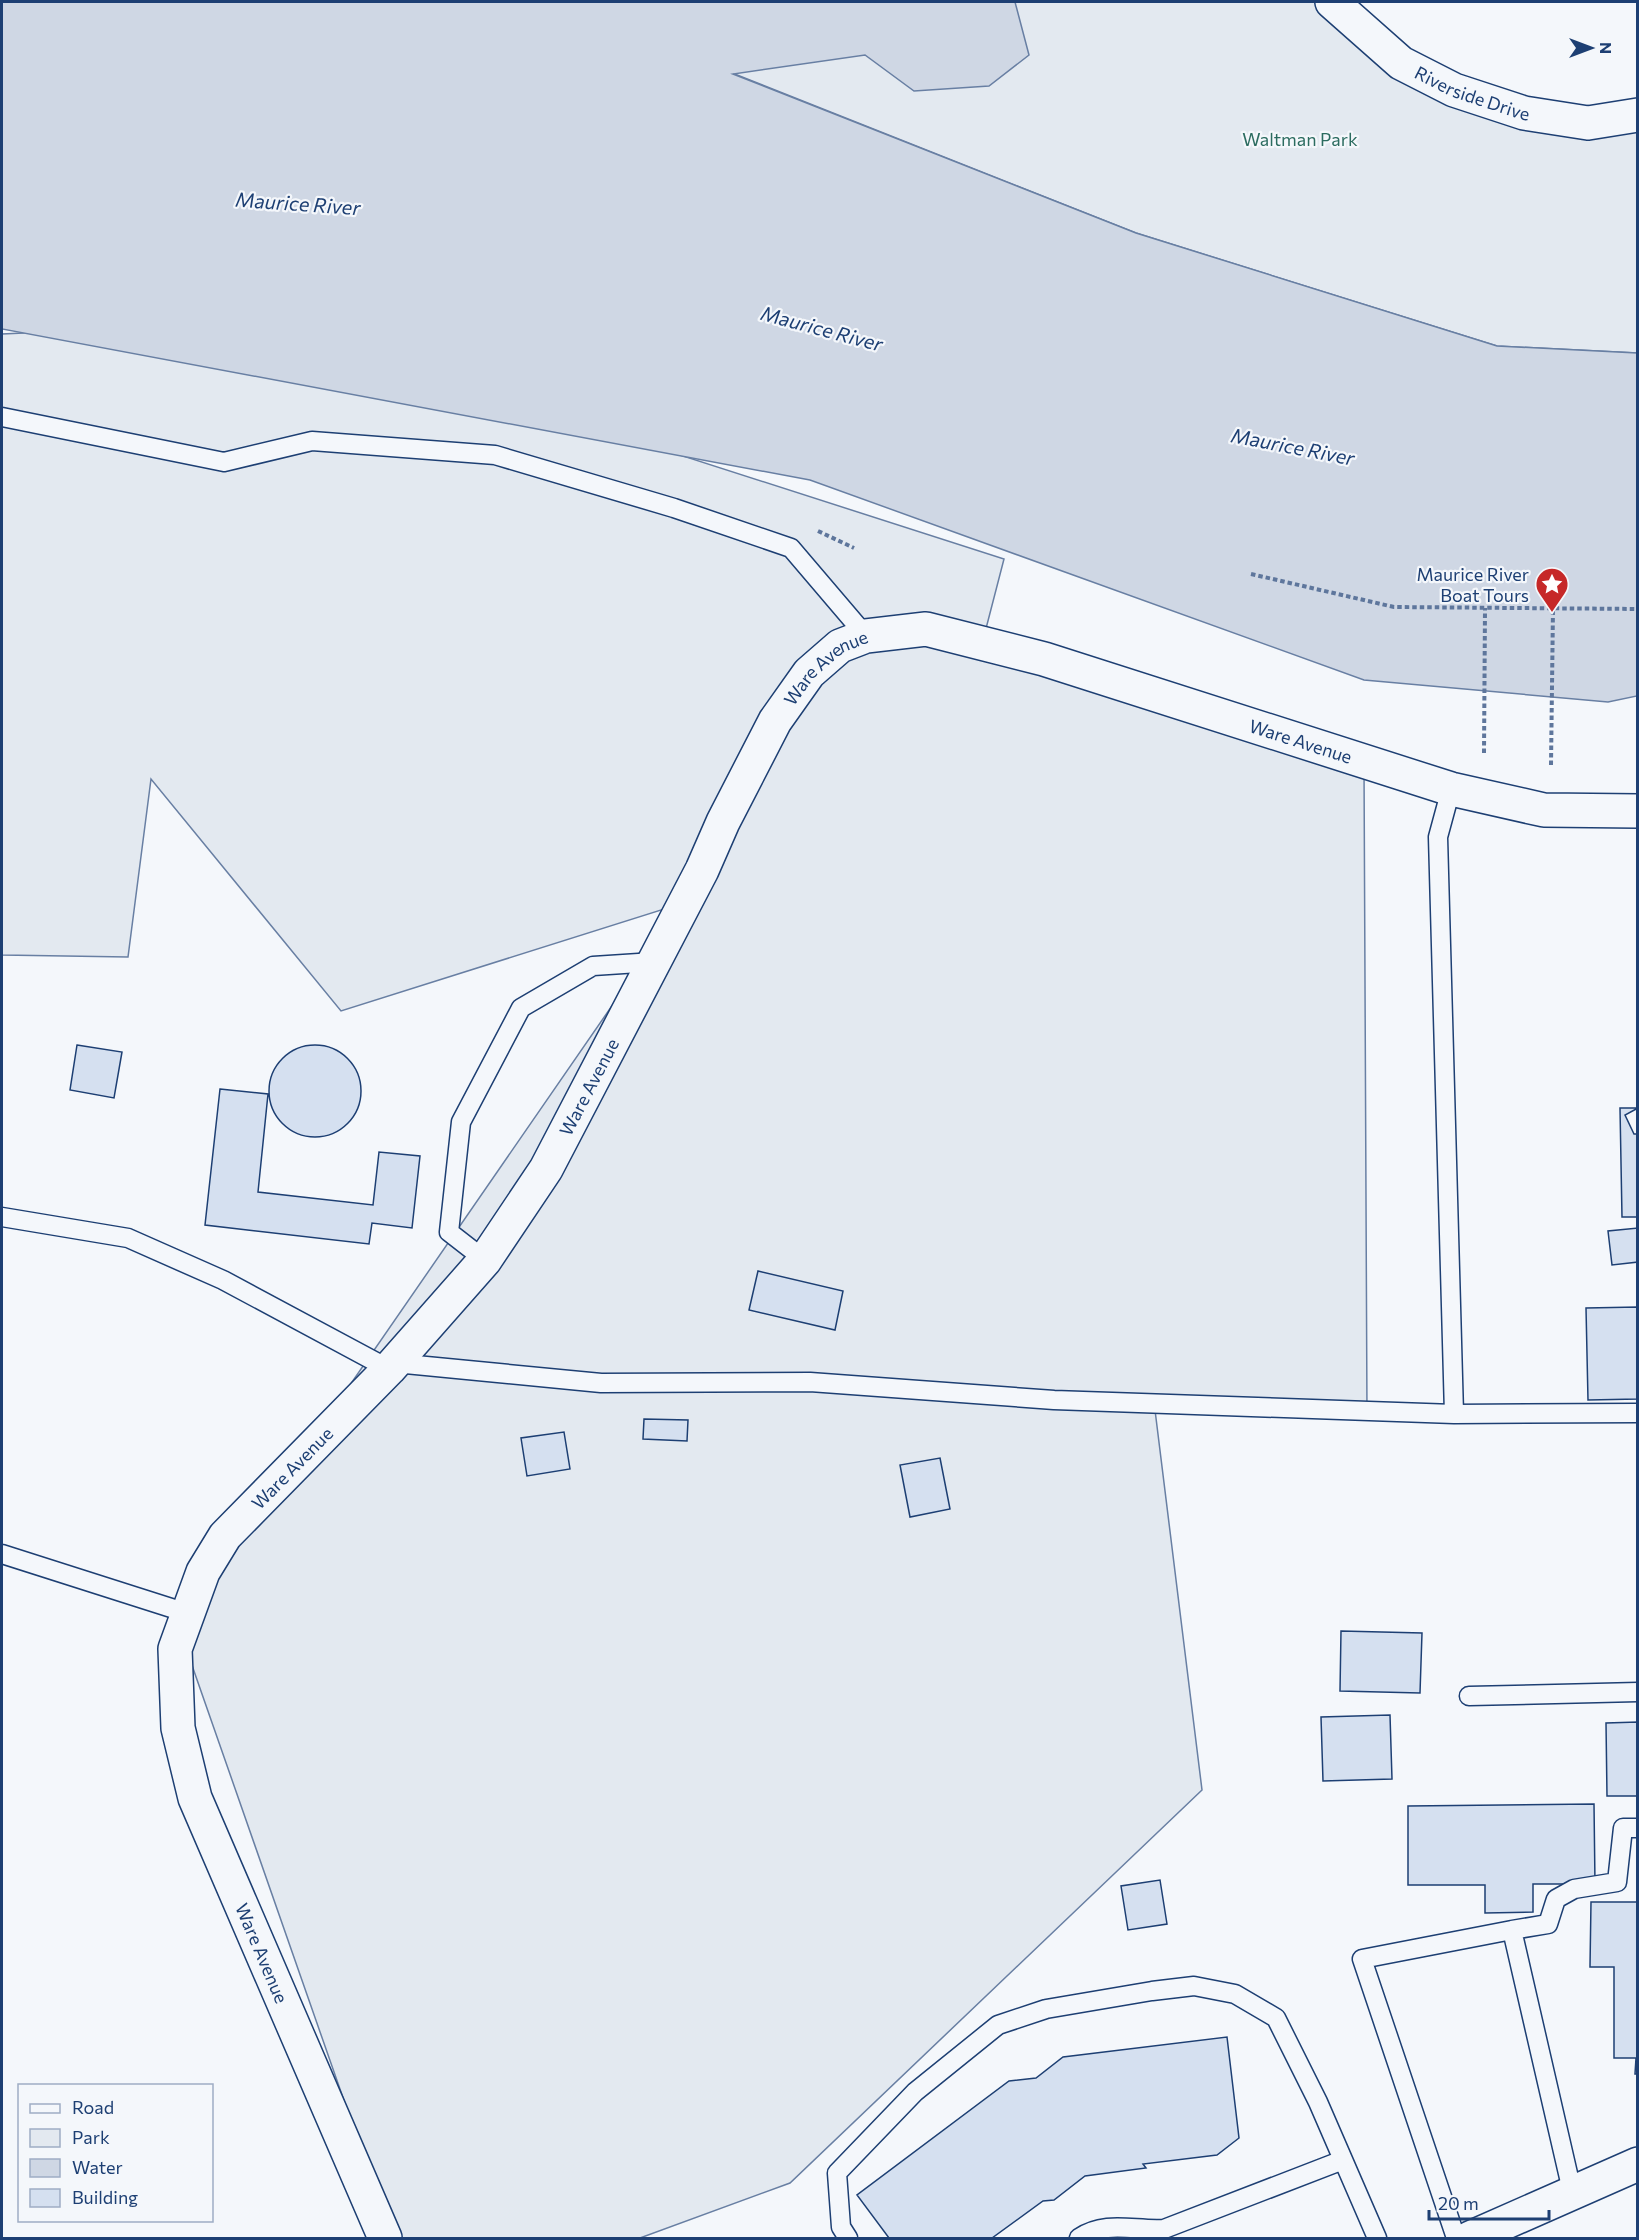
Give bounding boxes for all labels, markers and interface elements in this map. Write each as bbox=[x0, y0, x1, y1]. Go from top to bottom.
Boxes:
north arrow bbox=[1561, 18, 1621, 78]
text: N bbox=[1597, 42, 1616, 54]
street label: Riverside Drive bbox=[1411, 61, 1531, 125]
park label: Waltman Park bbox=[1242, 128, 1358, 150]
water label: Maurice River bbox=[235, 187, 362, 219]
water label: Maurice River bbox=[758, 300, 887, 356]
water label: Maurice River bbox=[1229, 422, 1358, 470]
place label: Maurice River Boat Tours bbox=[1417, 563, 1529, 606]
place icon: Maurice River Boat Tours bbox=[1534, 566, 1570, 613]
street label: Ware Avenue bbox=[779, 625, 871, 709]
street label: Ware Avenue bbox=[1247, 714, 1355, 768]
street label: Ware Avenue bbox=[554, 1034, 623, 1139]
street label: Ware Avenue bbox=[247, 1422, 337, 1514]
street label: Ware Avenue bbox=[231, 1900, 293, 2006]
legend bbox=[18, 2084, 213, 2222]
text: Road bbox=[72, 2096, 114, 2118]
text: Park bbox=[72, 2126, 110, 2148]
text: Water bbox=[72, 2156, 123, 2178]
scale bar bbox=[1429, 2183, 1549, 2221]
text: Building bbox=[72, 2186, 138, 2208]
text: 20 m bbox=[1438, 2192, 1479, 2214]

